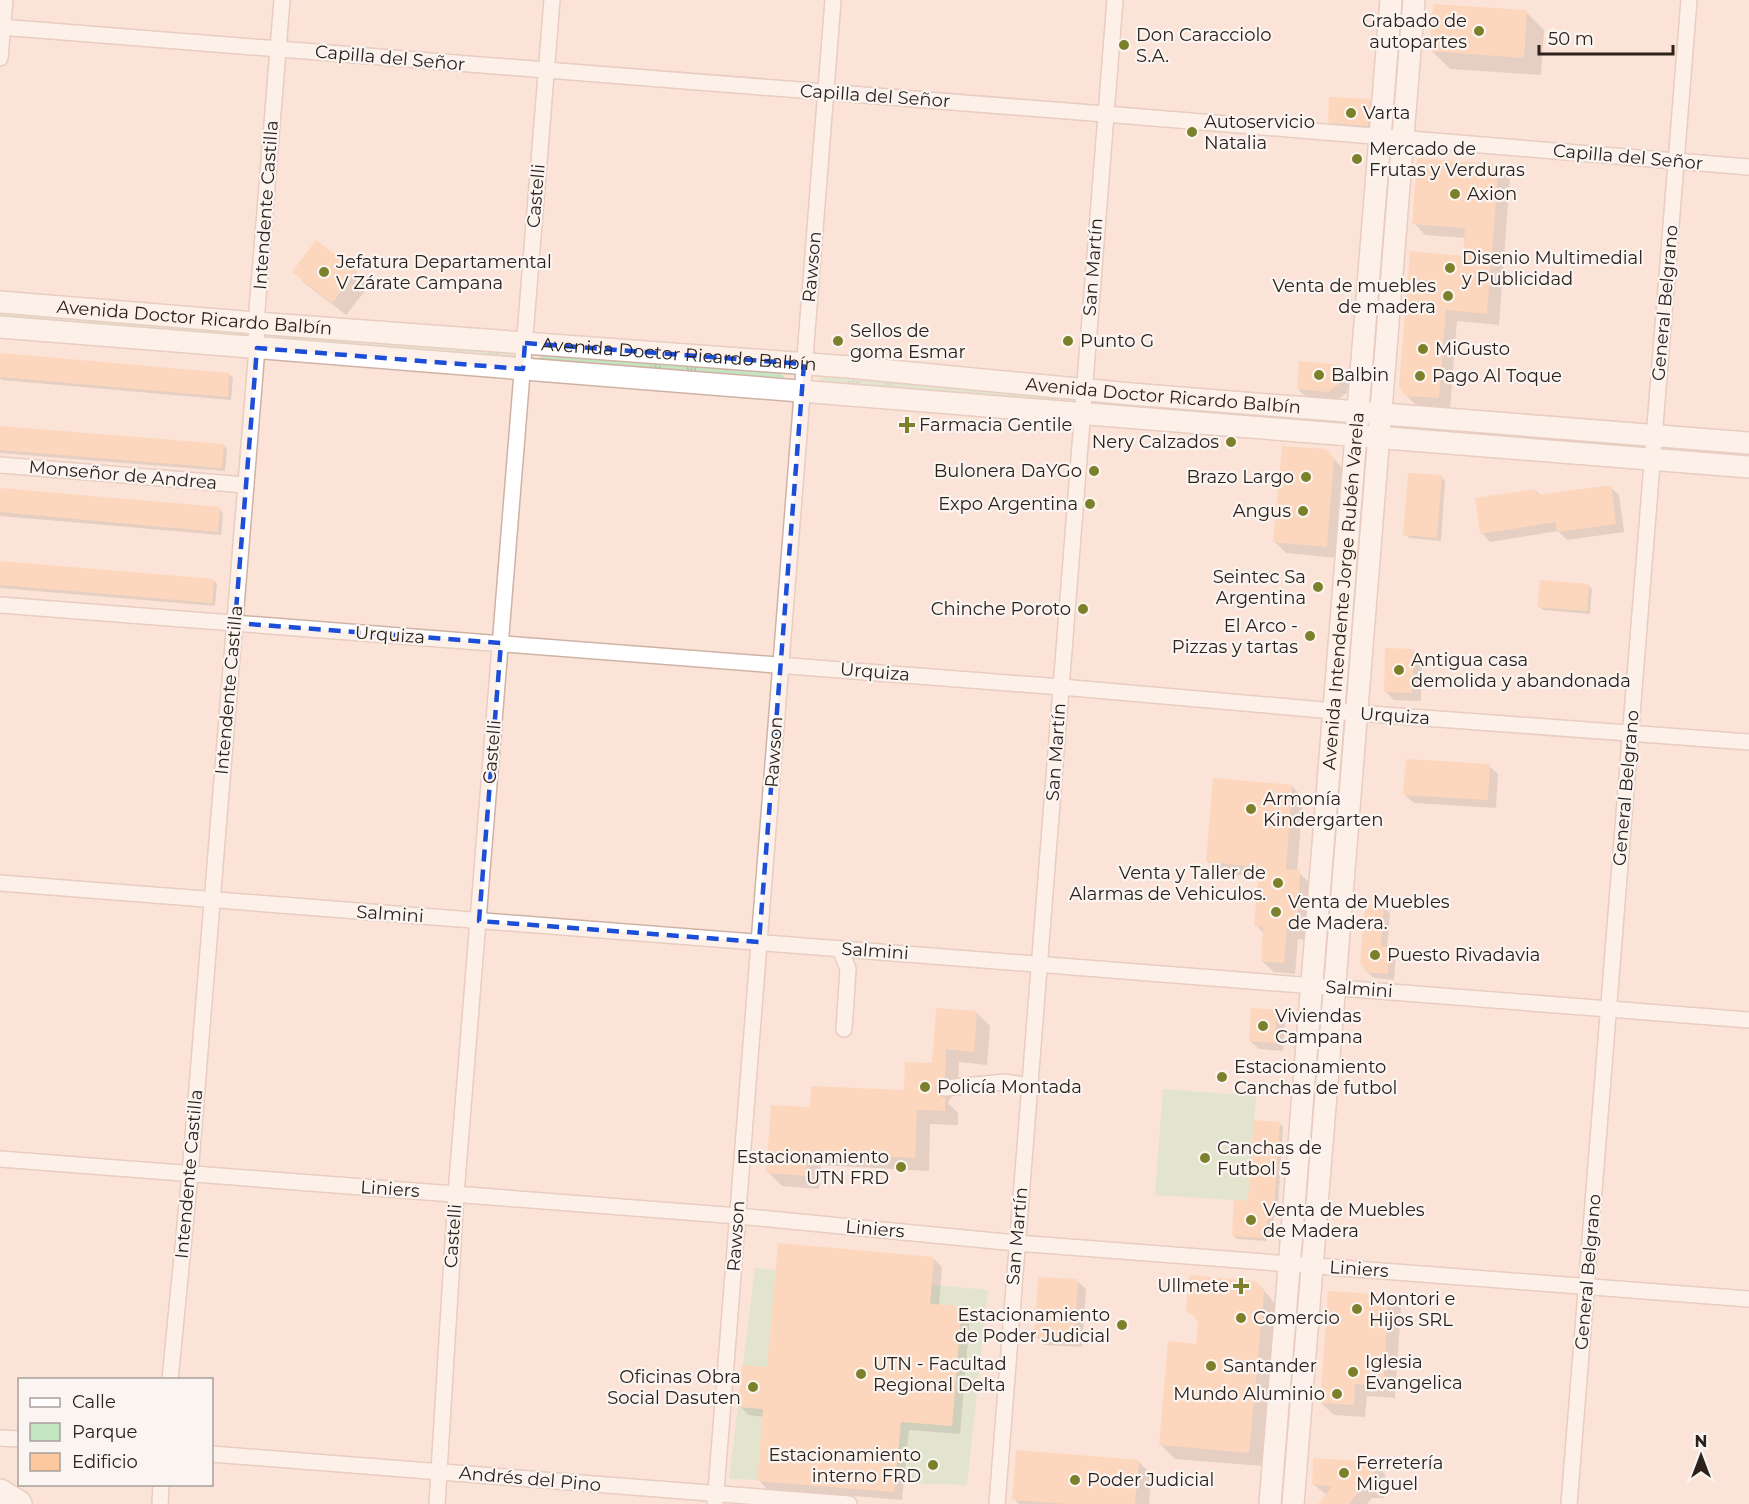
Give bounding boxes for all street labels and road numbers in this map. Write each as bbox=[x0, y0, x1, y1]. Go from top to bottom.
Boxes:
street label: Capilla del Señor bbox=[314, 40, 466, 76]
street label: Capilla del Señor bbox=[799, 80, 951, 112]
street label: Intendente Castilla bbox=[249, 119, 283, 291]
street label: Capilla del Señor bbox=[1552, 139, 1704, 175]
street label: Castelli bbox=[522, 163, 550, 229]
street label: San Martín bbox=[1079, 217, 1107, 317]
street label: General Belgrano bbox=[1647, 224, 1683, 382]
street label: Rawson bbox=[798, 231, 826, 303]
street label: Avenida Doctor Ricardo Balbín bbox=[56, 296, 333, 340]
street label: Avenida Doctor Ricardo Balbín bbox=[540, 333, 817, 376]
street label: Avenida Doctor Ricardo Balbín bbox=[1025, 373, 1302, 418]
street label: Avenida Intendente Jorge Rubén Varela bbox=[1318, 411, 1369, 771]
street label: Monseñor de Andrea bbox=[28, 456, 218, 494]
street label: Intendente Castilla bbox=[211, 604, 247, 776]
street label: Urquiza bbox=[354, 622, 426, 648]
street label: Urquiza bbox=[839, 658, 911, 686]
street label: San Martín bbox=[1042, 702, 1070, 802]
street label: Urquiza bbox=[1359, 703, 1431, 729]
street label: General Belgrano bbox=[1608, 709, 1644, 867]
street label: Rawson bbox=[761, 716, 787, 788]
street label: Castelli bbox=[478, 719, 506, 785]
street label: Salmini bbox=[356, 901, 424, 927]
street label: Salmini bbox=[841, 938, 909, 964]
street label: Salmini bbox=[1325, 976, 1393, 1002]
street label: Intendente Castilla bbox=[171, 1088, 207, 1260]
street label: Liniers bbox=[360, 1176, 421, 1202]
street label: San Martín bbox=[1002, 1186, 1032, 1286]
street label: General Belgrano bbox=[1570, 1193, 1606, 1351]
street label: Rawson bbox=[723, 1200, 749, 1272]
street label: Castelli bbox=[440, 1203, 466, 1269]
street label: Liniers bbox=[845, 1215, 906, 1243]
street label: Liniers bbox=[1329, 1256, 1390, 1282]
street label: Andrés del Pino bbox=[458, 1462, 602, 1496]

